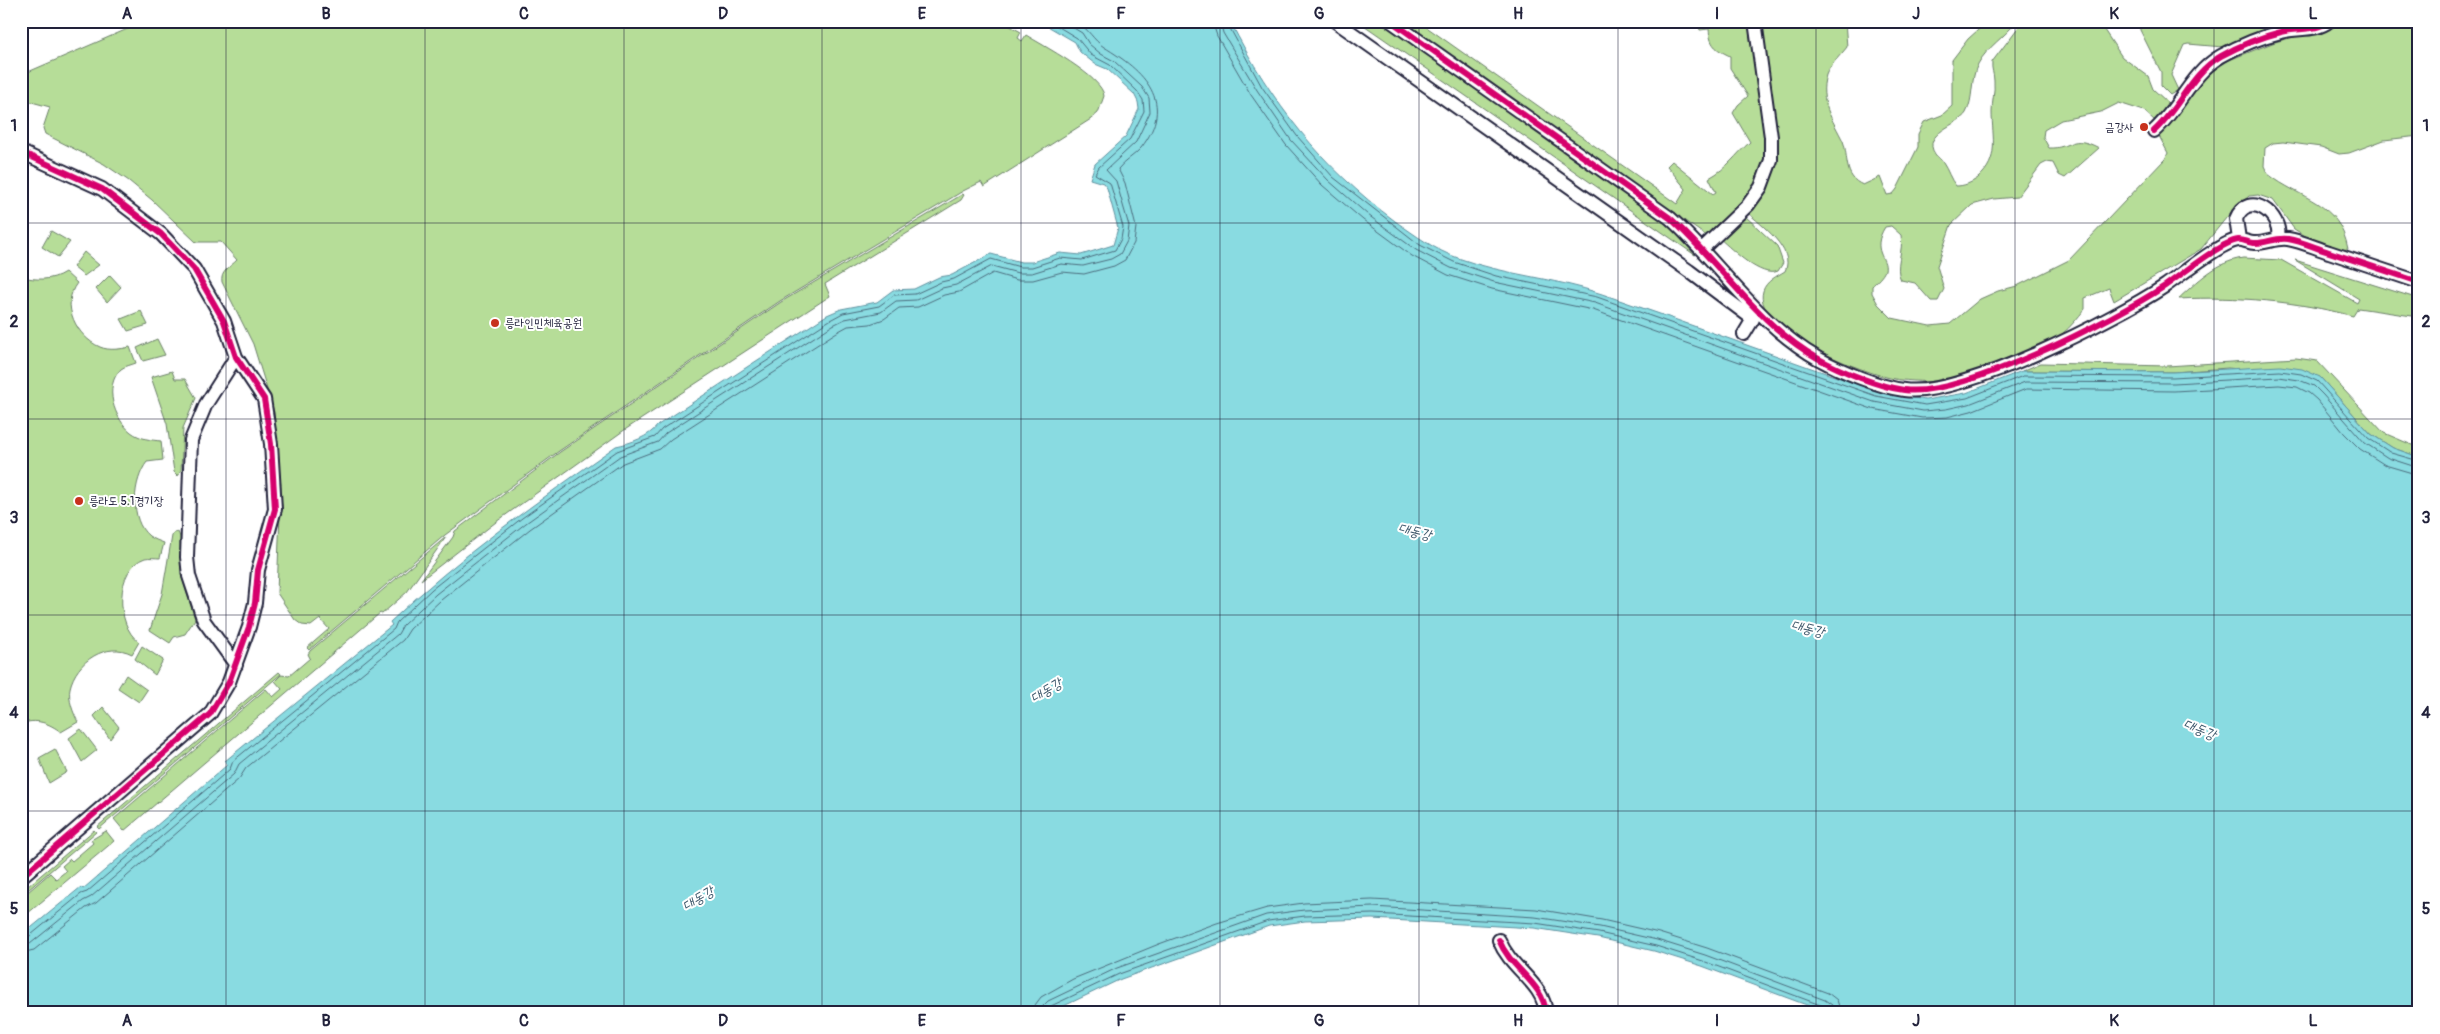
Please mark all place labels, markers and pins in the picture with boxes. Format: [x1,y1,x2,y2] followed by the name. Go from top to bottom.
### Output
[2105,120,2134,135] place label: 금강사
[2138,121,2150,133] marker: 금강사
[505,316,582,331] place label: 릉라인민체육공원
[489,317,501,329] marker: 릉라인민체육공원
[89,494,164,509] place label: 릉라도 5.1경기장
[73,495,85,507] marker: 릉라도 5.1경기장

